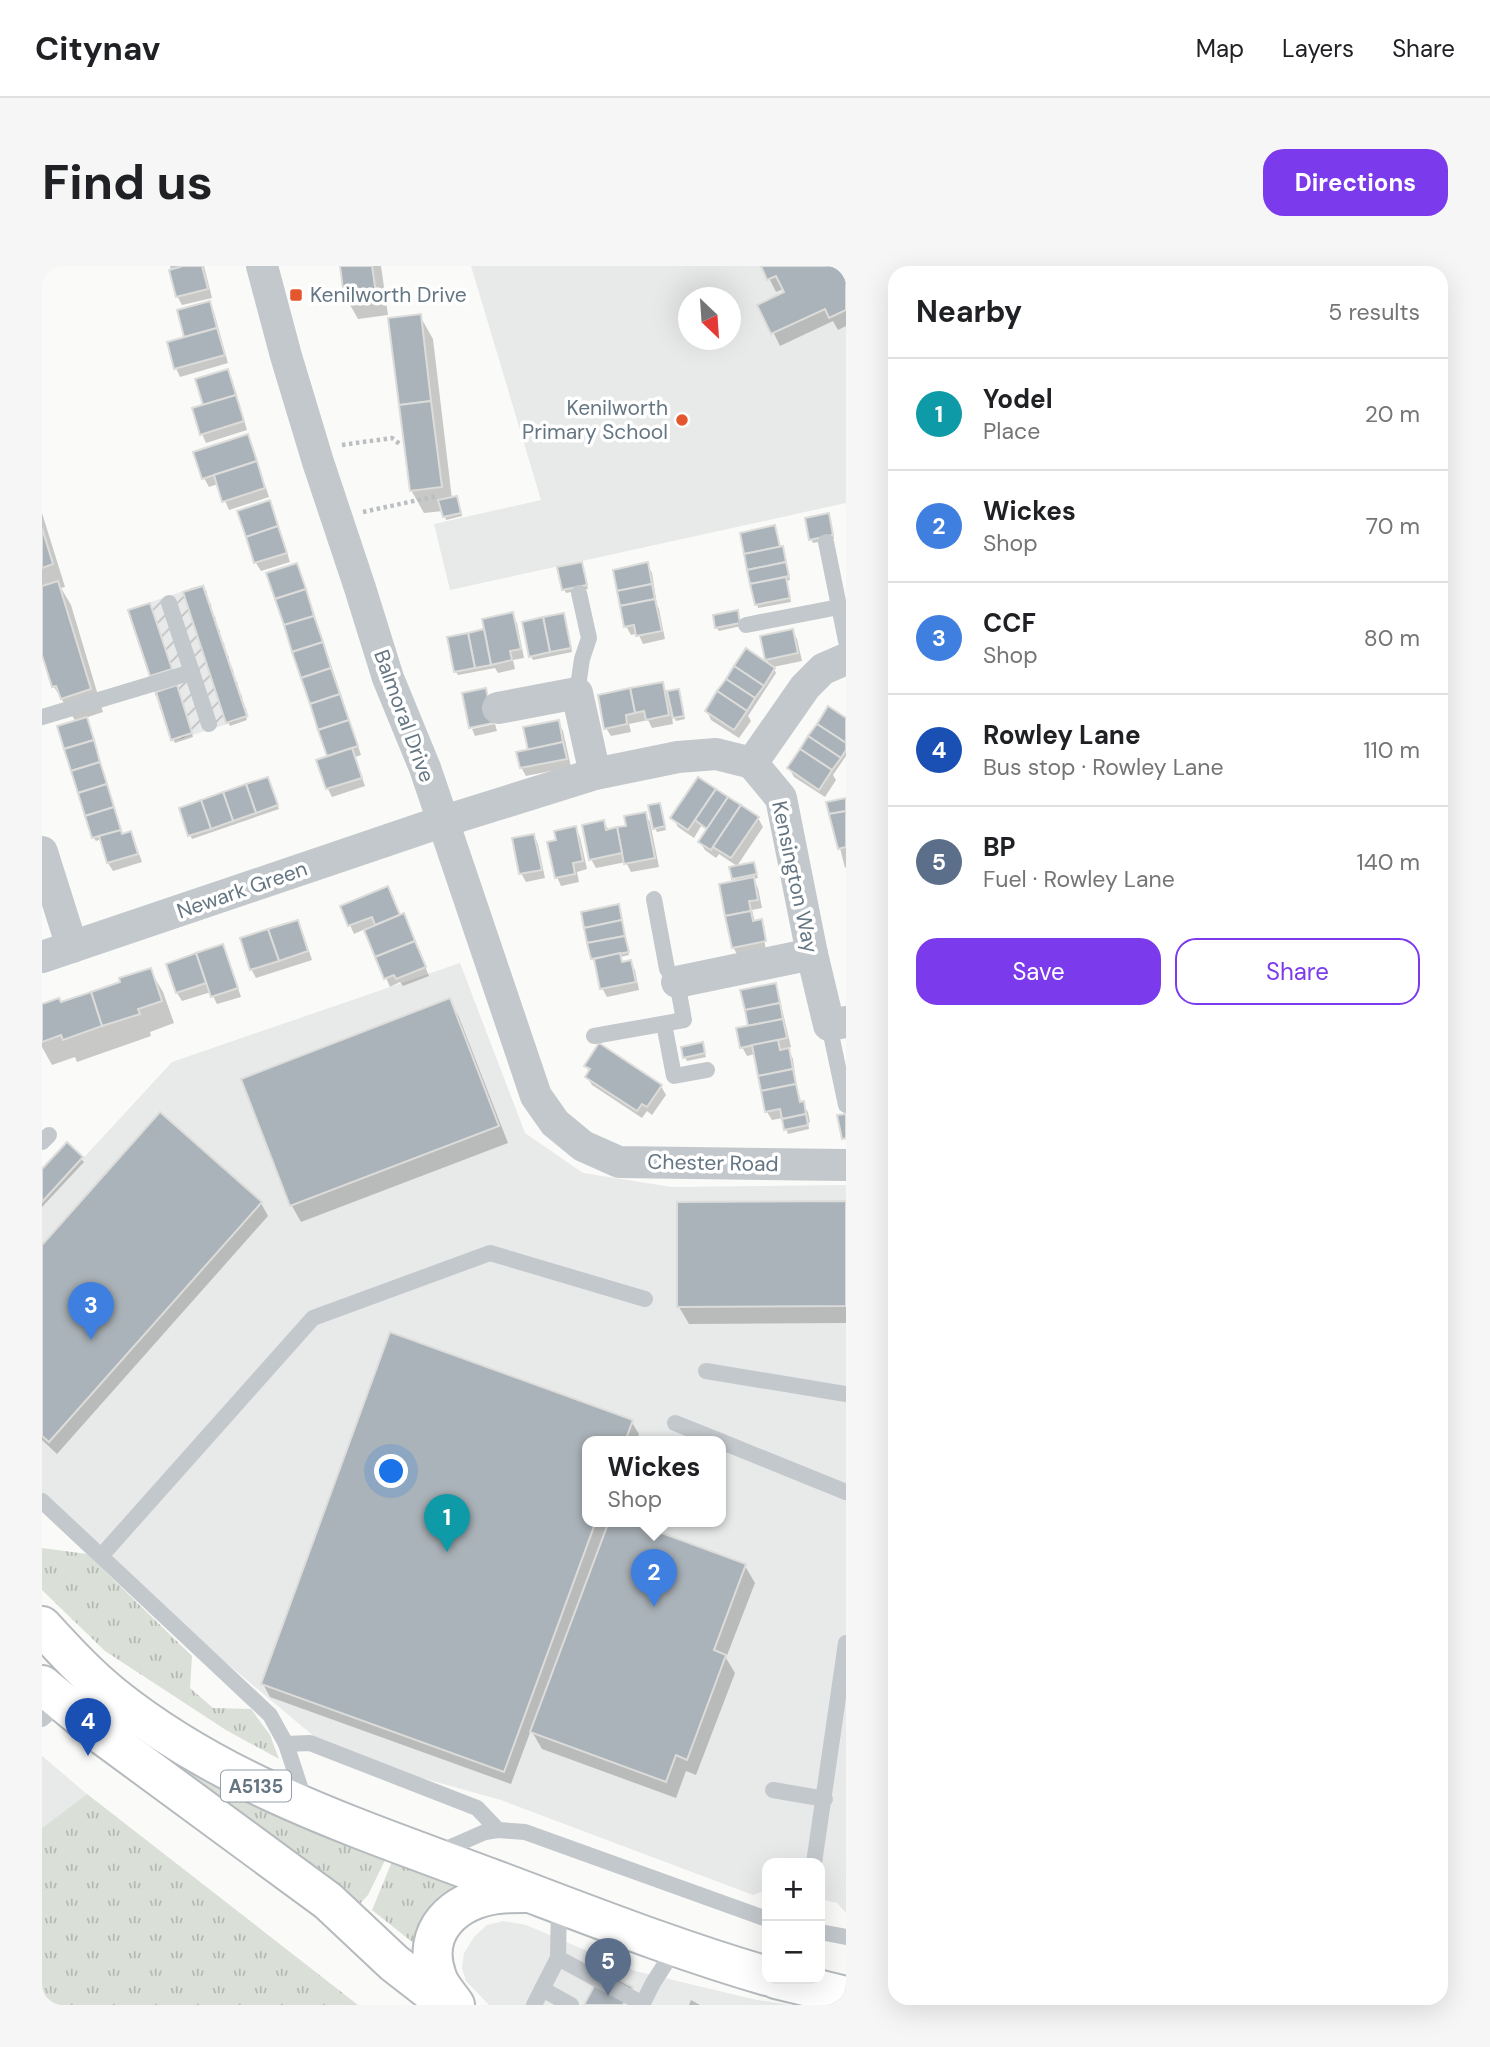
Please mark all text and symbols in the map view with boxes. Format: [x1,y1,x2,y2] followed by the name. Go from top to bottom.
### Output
[35,27,160,70] text: Citynav
[1196,33,1244,64] text: Map
[1282,33,1354,64] text: Layers
[1392,33,1455,64] text: Share
[1263,149,1448,216] button: Directions
[42,150,213,214] text: Find us
[310,281,467,309] place label: Kenilworth Drive
[288,287,304,303] marker: Kenilworth Drive
[678,287,741,350] north arrow
[916,292,1022,331] text: Nearby
[1328,297,1420,327] text: 5 results
[983,382,1053,416] text: Yodel
[522,394,668,446] place label: Kenilworth Primary School
[935,399,943,429] text: 1
[1365,399,1420,429] text: 20 m
[674,412,690,428] marker: Kenilworth Primary School
[983,416,1040,446] text: Place
[983,494,1076,528] text: Wickes
[932,511,946,541] text: 2
[1366,511,1420,541] text: 70 m
[983,528,1038,558] text: Shop
[983,606,1036,640] text: CCF
[932,623,946,653] text: 3
[1364,623,1420,653] text: 80 m
[983,640,1038,670] text: Shop
[367,646,441,786] street label: Balmoral Drive
[983,718,1141,752] text: Rowley Lane
[932,735,946,765] text: 4
[1363,735,1420,765] text: 110 m
[983,752,1224,782] text: Bus stop · Rowley Lane
[765,798,825,956] street label: Kensington Way
[983,830,1016,864] text: BP
[932,847,946,877] text: 5
[1357,847,1420,877] text: 140 m
[173,855,311,925] street label: Newark Green
[983,864,1175,894] text: Fuel · Rowley Lane
[916,938,1161,1005] button: Save
[1175,938,1420,1005] button: Share
[647,1148,779,1178] street label: Chester Road
[68,1282,114,1340] pin: 3
[582,1436,726,1527] popup
[608,1450,700,1484] text: Wickes
[374,1454,408,1488] your location
[608,1484,662,1514] text: Shop
[424,1494,470,1552] pin: 1
[631,1549,677,1607] pin: 2
[65,1698,111,1756] pin: 4
[221,1770,291,1802] road number: A5135
[762,1858,825,1984] map controls
[762,1858,825,1921] button: +
[762,1921,825,1984] button: −
[585,1938,631,1996] pin: 5

